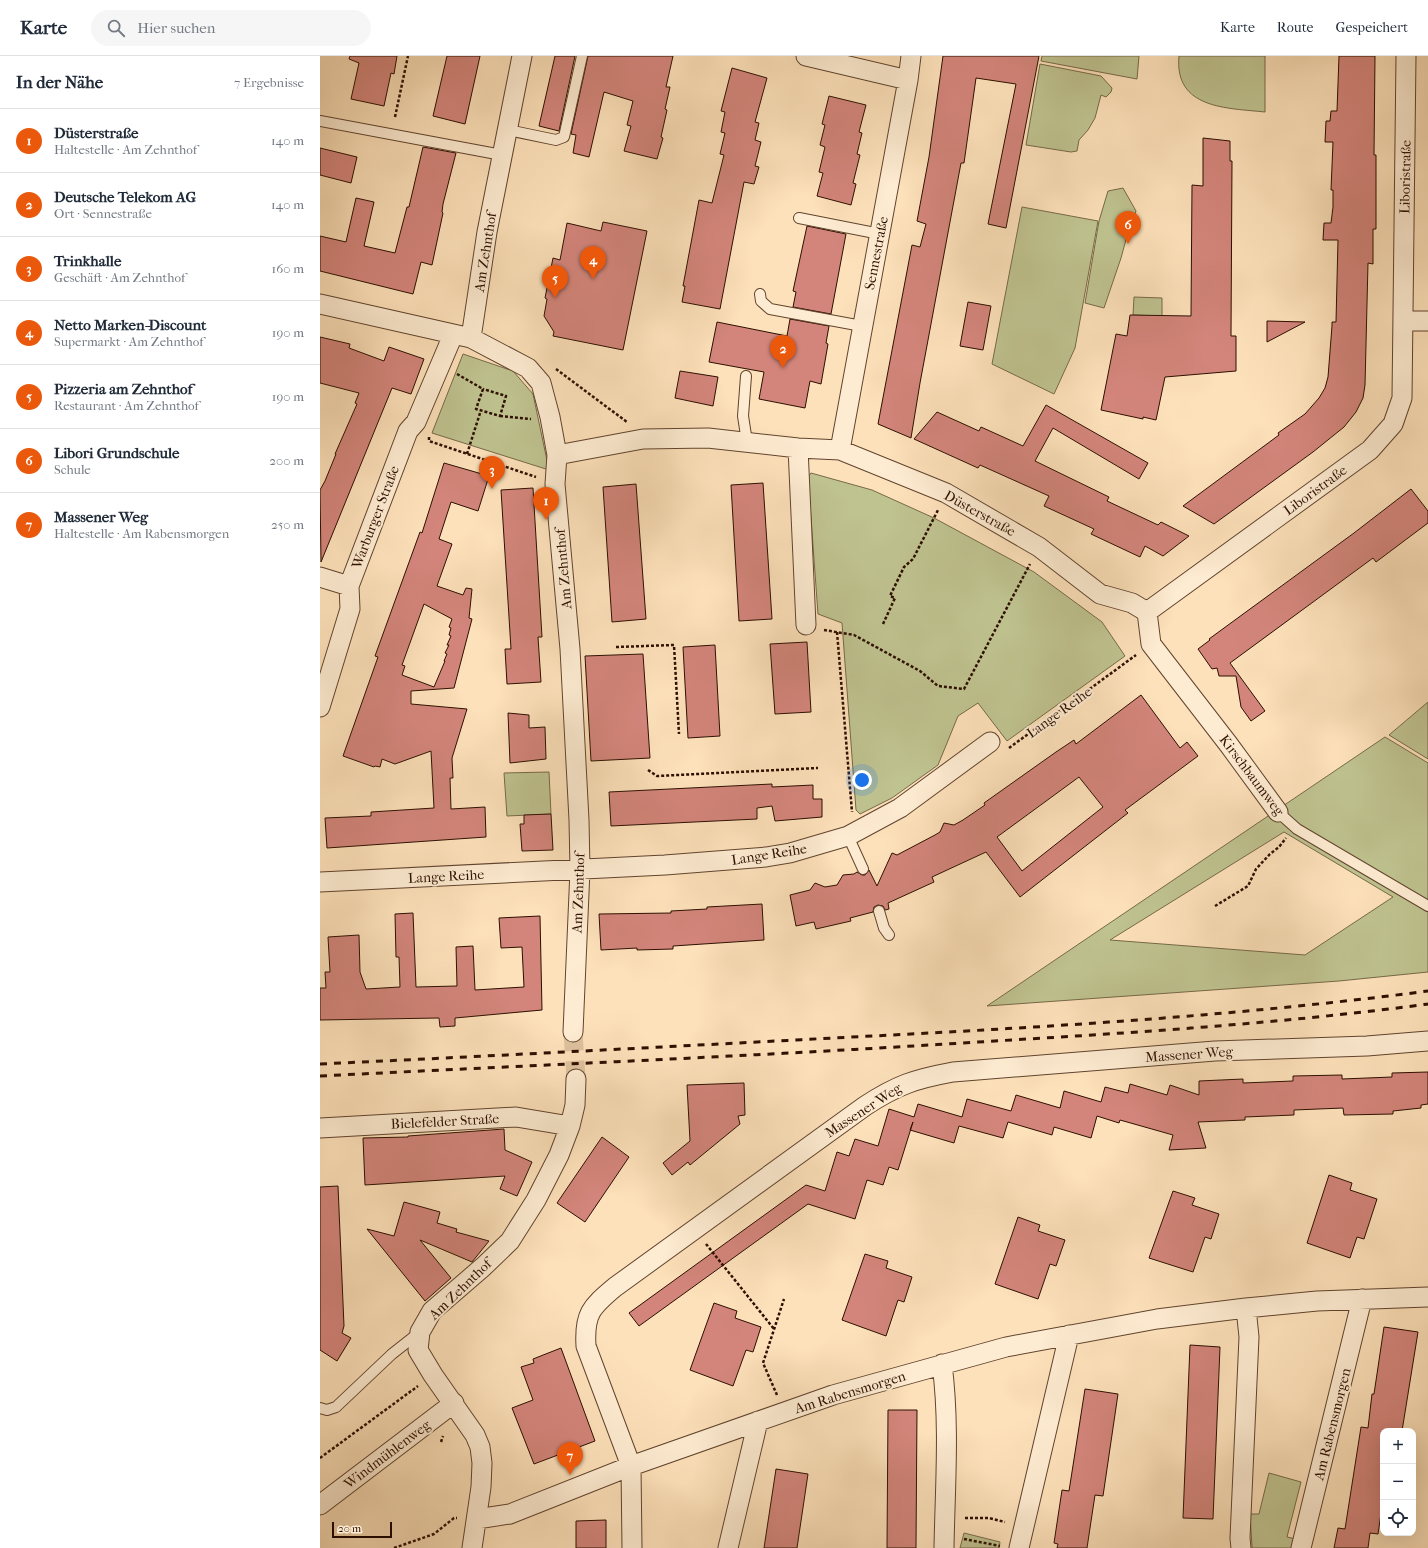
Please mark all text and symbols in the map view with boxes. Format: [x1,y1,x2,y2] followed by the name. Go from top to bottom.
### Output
[91,10,371,46] search box
[20,17,67,39] text: Karte
[105,17,127,39] icon: search
[137,19,215,37] text: Hier suchen
[1220,19,1255,36] text: Karte
[1277,19,1314,36] text: Route
[1336,19,1408,36] text: Gespeichert
[16,72,103,92] text: In der Nähe
[234,75,304,90] text: 7 Ergebnisse
[54,124,138,142] text: Düsterstraße
[27,133,31,148] text: 1
[271,133,304,148] text: 140 m
[1396,140,1415,214] street label: Liboristraße
[54,142,197,157] text: Haltestelle · Am Zehnthof
[54,188,196,206] text: Deutsche Telekom AG
[26,197,32,212] text: 2
[271,197,304,212] text: 140 m
[54,206,152,221] text: Ort · Sennestraße
[471,208,501,294] street label: Am Zehnthof
[1115,211,1141,244] pin: 6
[861,215,892,291] street label: Sennestraße
[580,246,606,279] pin: 4
[54,252,121,270] text: Trinkhalle
[26,261,32,276] text: 3
[272,261,304,276] text: 160 m
[542,265,568,298] pin: 5
[54,270,185,285] text: Geschäft · Am Zehnthof
[54,316,206,334] text: Netto Marken-Discount
[25,325,33,340] text: 4
[272,325,304,340] text: 190 m
[54,334,203,349] text: Supermarkt · Am Zehnthof
[770,335,796,368] pin: 2
[54,380,192,398] text: Pizzeria am Zehnthof
[26,389,32,404] text: 5
[272,389,304,404] text: 190 m
[54,398,199,413] text: Restaurant · Am Zehnthof
[54,444,179,462] text: Libori Grundschule
[25,453,33,468] text: 6
[269,453,304,468] text: 200 m
[479,456,505,489] pin: 3
[54,462,91,477] text: Schule
[1280,462,1350,519] street label: Liboristraße
[348,463,403,572] street label: Warburger Straße
[533,487,559,520] pin: 1
[941,487,1018,540] street label: Düsterstraße
[54,508,148,526] text: Massener Weg
[26,517,32,532] text: 7
[271,517,304,532] text: 250 m
[551,525,576,611] street label: Am Zehnthof
[54,526,229,541] text: Haltestelle · Am Rabensmorgen
[1023,683,1095,742] street label: Lange Reihe
[1216,731,1288,820] street label: Kirschbaumweg
[852,770,872,790] your location
[730,840,808,869] street label: Lange Reihe
[569,849,589,934] street label: Am Zehnthof
[408,866,485,887] street label: Lange Reihe
[1145,1043,1234,1066] street label: Massener Weg
[822,1079,905,1141] street label: Massener Weg
[390,1110,500,1133] street label: Bielefelder Straße
[425,1253,498,1324] street label: Am Zehnthof
[1310,1366,1355,1483] street label: Am Rabensmorgen
[792,1368,908,1418] street label: Am Rabensmorgen
[340,1416,434,1493] street label: Windmühlenweg
[1380,1428,1416,1536] map controls
[1380,1428,1416,1464] button: +
[557,1442,583,1475] pin: 7
[1380,1464,1416,1500] button: −
[1380,1500,1416,1536] button: locate
[332,1520,392,1539] scale bar
[338,1522,361,1535] text: 20 m

